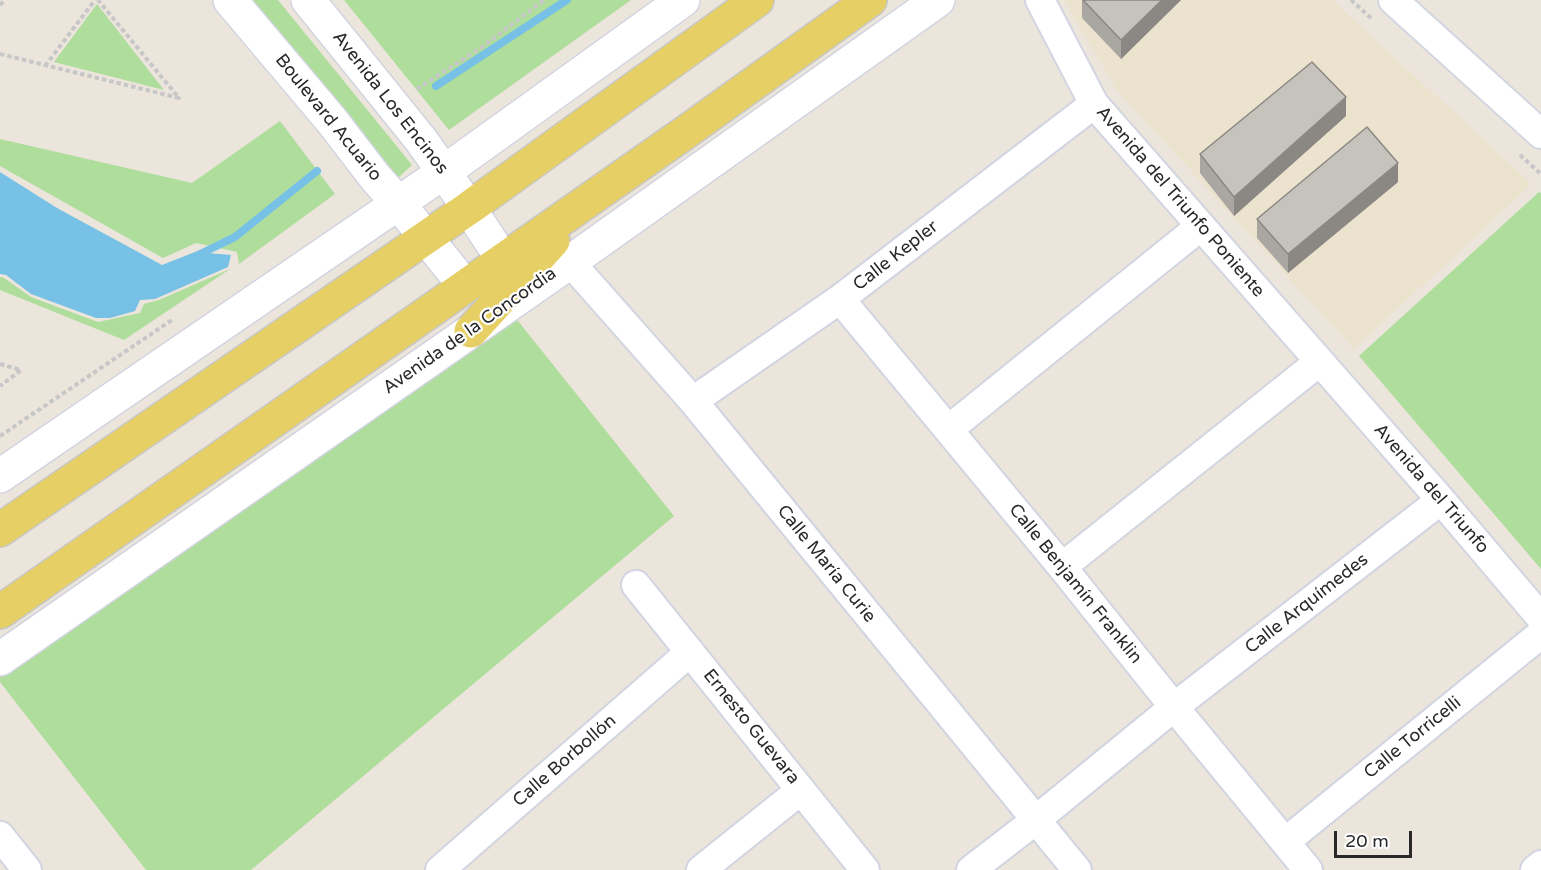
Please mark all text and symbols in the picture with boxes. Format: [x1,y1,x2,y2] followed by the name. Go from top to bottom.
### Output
[327,27,453,179] street label: Avenida Los Encinos
[270,50,386,186] street label: Boulevard Acuario
[1091,102,1269,302] street label: Avenida del Triunfo Poniente
[849,216,943,296] street label: Calle Kepler
[379,263,561,399] street label: Avenida de la Concordia
[1369,420,1493,558] street label: Avenida del Triunfo
[1004,500,1146,668] street label: Calle Benjamín Franklin
[772,501,880,627] street label: Calle María Curie
[1241,549,1373,659] street label: Calle Arquímedes
[698,665,804,789] street label: Ernesto Guevara
[1360,692,1466,784] street label: Calle Torricelli
[509,710,621,812] street label: Calle Borbollón
[1337,819,1415,857] scale bar
[1345,830,1389,852] text: 20 m

